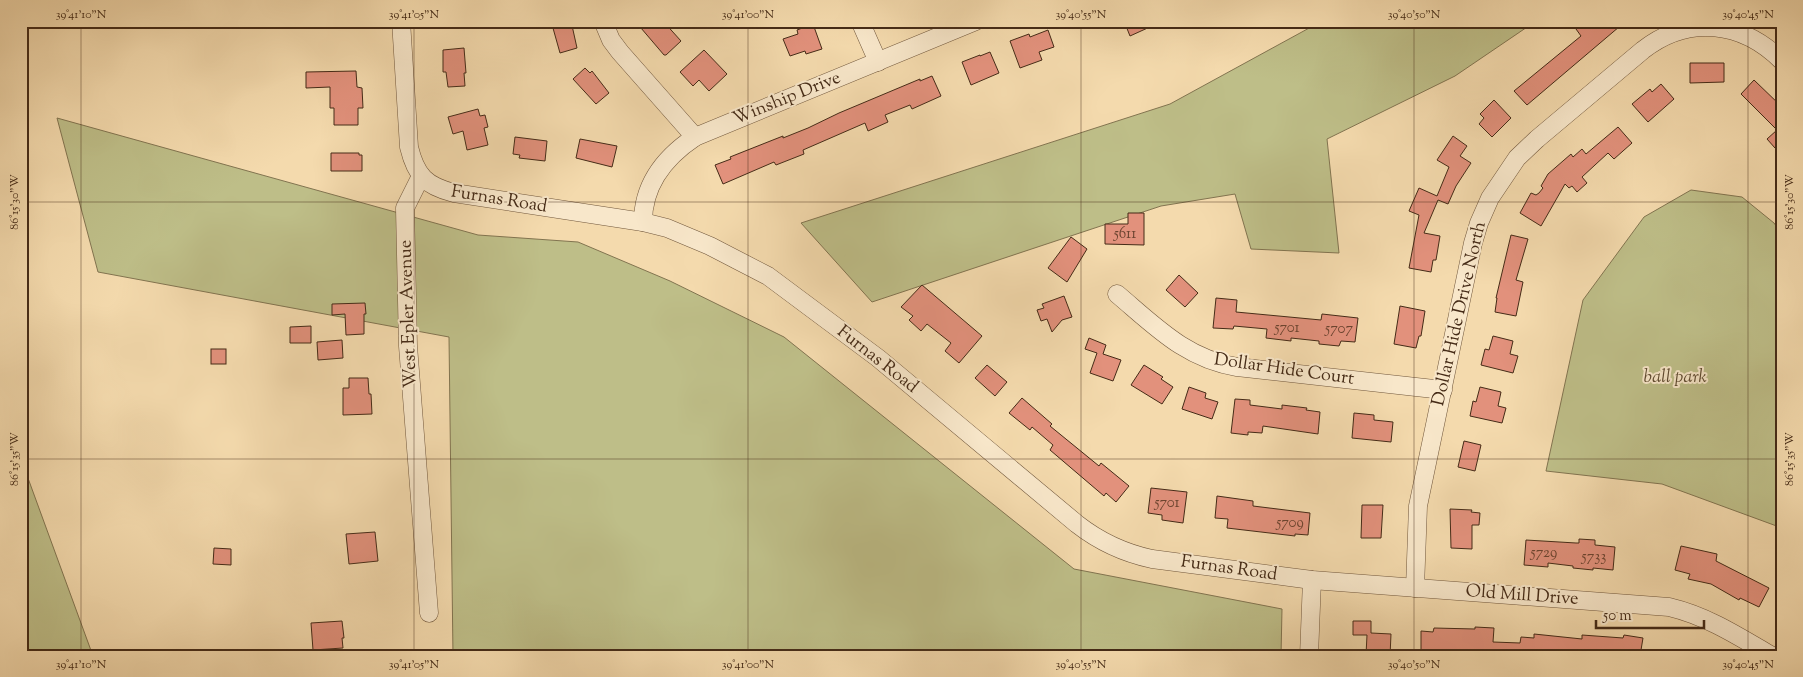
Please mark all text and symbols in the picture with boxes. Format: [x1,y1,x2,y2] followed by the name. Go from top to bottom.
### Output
[56,6,107,24] text: 39°41'10"N
[389,6,440,24] text: 39°41'05"N
[722,6,775,24] text: 39°41'00"N
[1056,6,1107,24] text: 39°40'55"N
[1388,6,1441,24] text: 39°40'50"N
[1722,6,1774,24] text: 39°40'45"N
[729,66,845,132] street label: Winship Drive
[6,174,24,230] text: 86°15'30"W
[1781,174,1799,230] text: 86°15'30"W
[449,180,549,220] street label: Furnas Road
[1426,219,1494,409] street label: Dollar Hide Drive North
[1113,224,1136,245] house number: 5611
[393,239,425,389] street label: West Epler Avenue
[1273,318,1300,339] house number: 5701
[1324,319,1353,340] house number: 5707
[831,320,923,400] street label: Furnas Road
[1212,347,1356,393] street label: Dollar Hide Court
[1643,365,1707,391] park label: ball park
[6,431,24,486] text: 86°15'35"W
[1781,431,1799,486] text: 86°15'35"W
[1153,493,1180,514] house number: 5701
[1275,513,1304,534] house number: 5709
[1530,543,1557,564] house number: 5729
[1581,547,1606,568] house number: 5733
[1179,549,1279,589] street label: Furnas Road
[1465,579,1579,613] street label: Old Mill Drive
[1596,597,1703,629] scale bar
[1602,606,1632,627] text: 50 m
[56,656,107,674] text: 39°41'10"N
[389,656,440,674] text: 39°41'05"N
[722,656,775,674] text: 39°41'00"N
[1056,656,1107,674] text: 39°40'55"N
[1388,656,1441,674] text: 39°40'50"N
[1722,656,1774,674] text: 39°40'45"N

